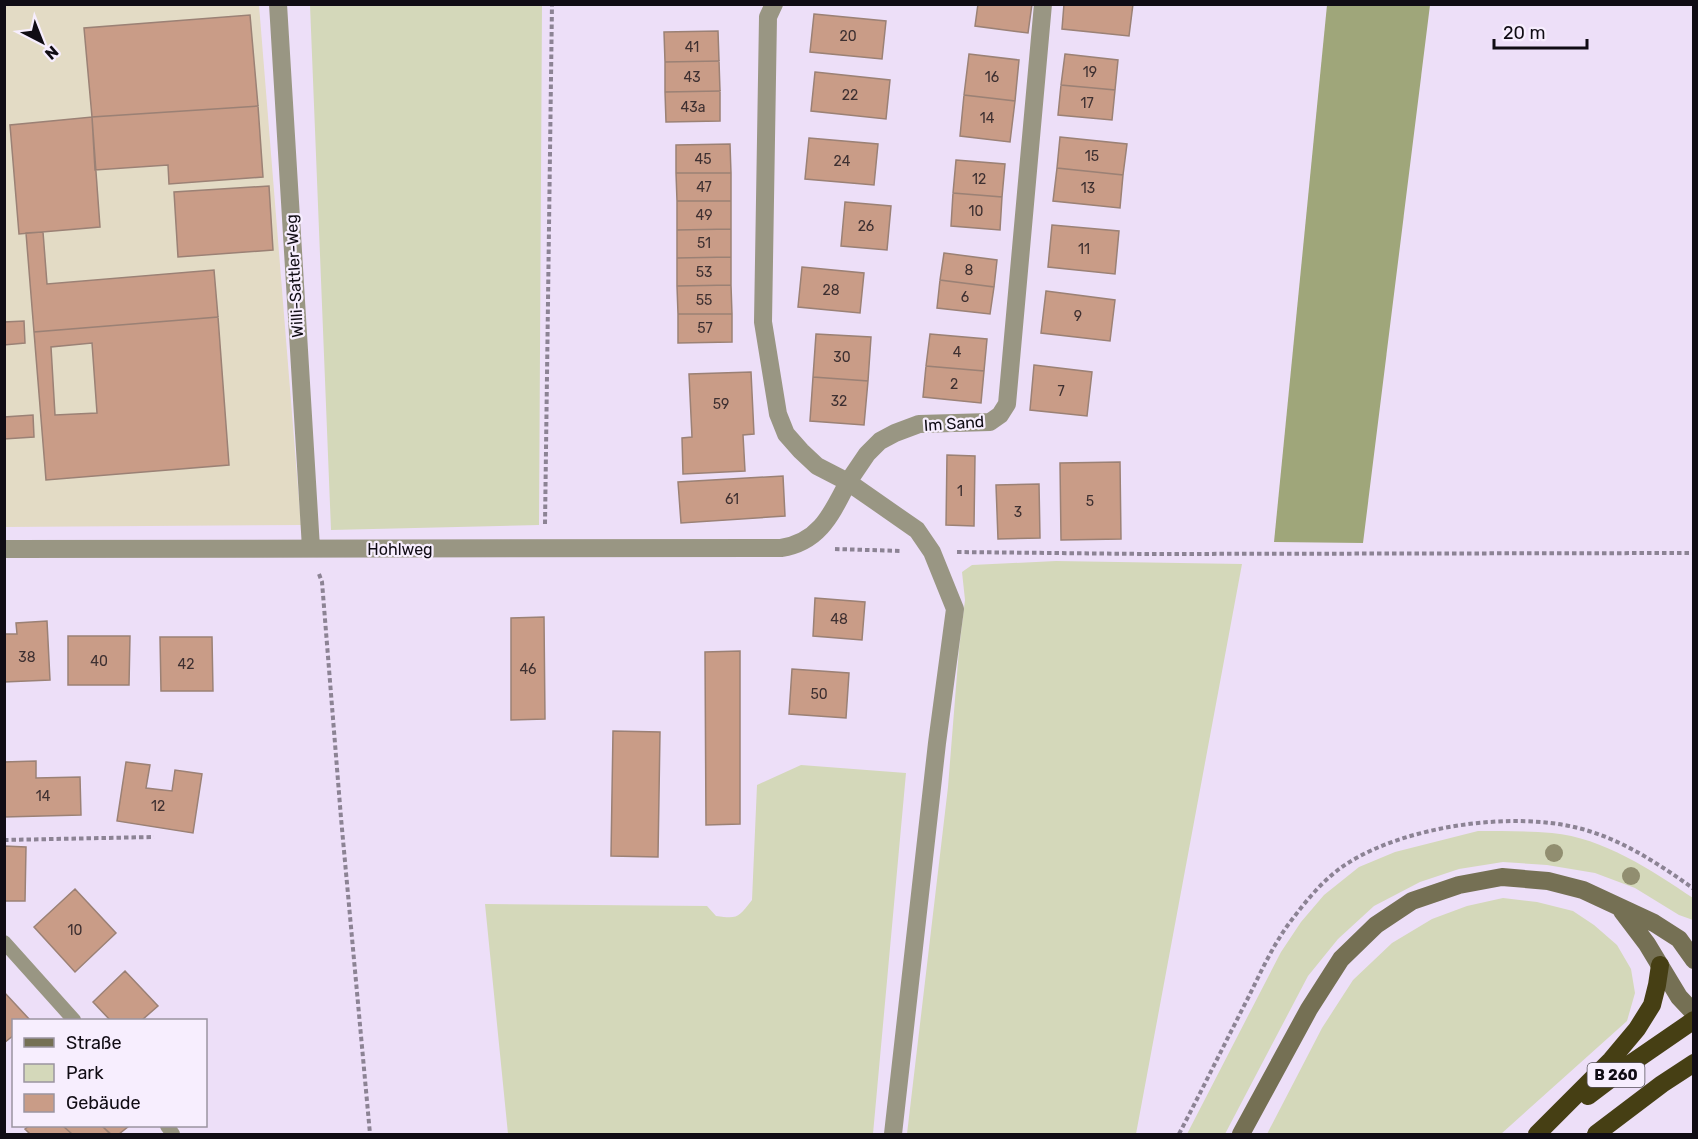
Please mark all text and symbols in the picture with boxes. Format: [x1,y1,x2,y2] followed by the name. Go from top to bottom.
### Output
[12,12,72,72] north arrow
[1494,12,1587,50] scale bar
[1503,22,1545,44] text: 20 m
[839,28,857,45] house number: 20
[685,39,699,56] house number: 41
[41,42,62,64] text: N
[1083,64,1097,81] house number: 19
[683,69,701,86] house number: 43
[985,69,999,86] house number: 16
[842,87,858,104] house number: 22
[1080,95,1094,112] house number: 17
[681,99,705,116] house number: 43a
[980,110,995,127] house number: 14
[1085,148,1099,165] house number: 15
[694,151,712,168] house number: 45
[834,153,851,170] house number: 24
[972,171,986,188] house number: 12
[696,179,712,196] house number: 47
[1081,180,1095,197] house number: 13
[969,203,984,220] house number: 10
[696,207,712,224] house number: 49
[282,214,307,338] street label: Willi-Sattler-Weg
[858,218,874,235] house number: 26
[697,235,711,252] house number: 51
[1078,241,1090,258] house number: 11
[965,262,974,279] house number: 8
[696,264,712,281] house number: 53
[822,282,840,299] house number: 28
[961,289,969,306] house number: 6
[696,292,712,309] house number: 55
[1074,308,1082,325] house number: 9
[697,320,713,337] house number: 57
[953,344,962,361] house number: 4
[833,349,851,366] house number: 30
[950,376,958,393] house number: 2
[1057,383,1065,400] house number: 7
[831,393,847,410] house number: 32
[713,396,729,413] house number: 59
[923,412,985,435] street label: Im Sand
[957,483,963,500] house number: 1
[725,491,739,508] house number: 61
[1086,493,1094,510] house number: 5
[1014,504,1022,521] house number: 3
[367,540,433,559] street label: Hohlweg
[830,611,848,628] house number: 48
[18,649,36,666] house number: 38
[90,653,108,670] house number: 40
[178,656,194,673] house number: 42
[519,661,537,678] house number: 46
[810,686,828,703] house number: 50
[36,788,51,805] house number: 14
[151,798,165,815] house number: 12
[68,922,83,939] house number: 10
[12,1019,207,1127] legend
[66,1032,122,1054] text: Straße
[66,1062,104,1084] text: Park
[1588,1063,1644,1087] road number: B 260
[66,1092,141,1114] text: Gebäude

